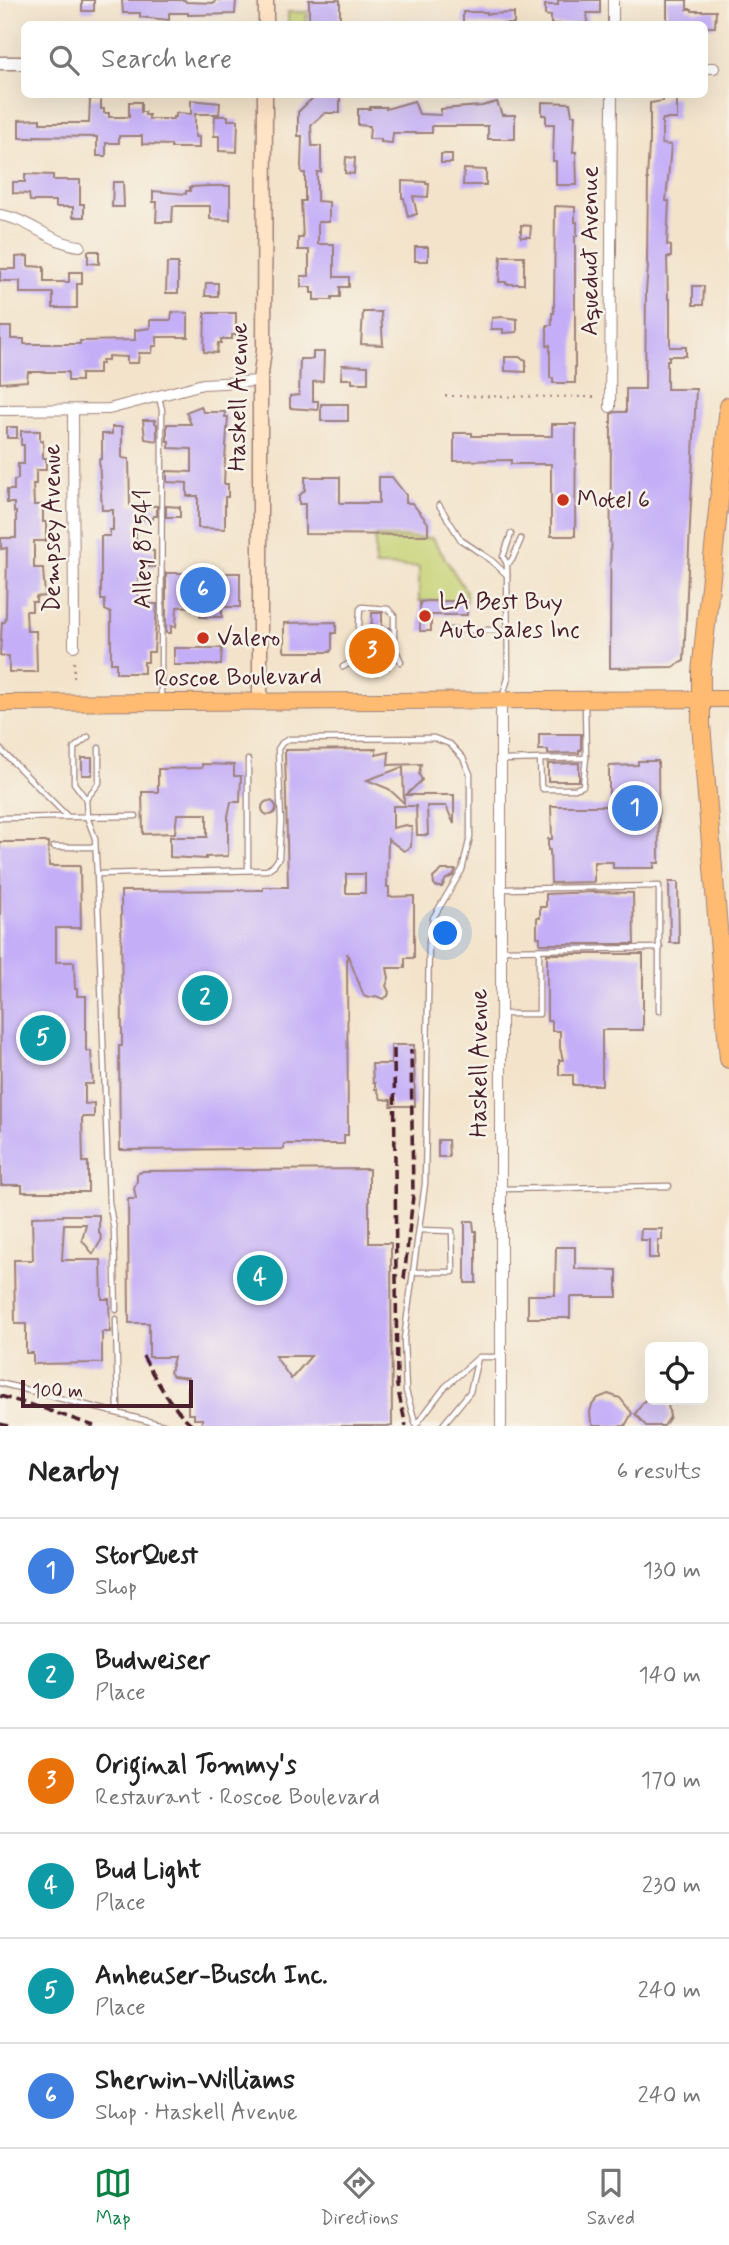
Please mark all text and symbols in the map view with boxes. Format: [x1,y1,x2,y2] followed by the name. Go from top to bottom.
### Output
[21,21,708,98] search box
[45,41,83,79] icon: search
[101,43,232,77] text: Search here
[575,166,606,336] street label: Aqueduct Avenue
[222,322,256,472] street label: Haskell Avenue
[37,444,68,612] street label: Dempsey Avenue
[577,485,650,516] place label: Motel 6
[128,489,159,609] street label: Alley 87541
[555,492,571,508] marker: Motel 6
[180,564,226,616] pin: 6
[439,587,580,646] place label: LA Best Buy Auto Sales Inc
[417,608,433,624] marker: LA Best Buy Auto Sales Inc
[217,623,280,654] place label: Valero
[349,625,395,677] pin: 3
[195,630,211,646] marker: Valero
[154,661,322,695] street label: Roscoe Boulevard
[612,782,658,834] pin: 1
[428,916,462,950] your location
[182,972,228,1024] pin: 2
[464,989,495,1137] street label: Haskell Avenue
[20,1012,66,1064] pin: 5
[237,1252,283,1304] pin: 4
[645,1342,708,1405] map controls
[645,1342,708,1405] button: locate
[21,1377,192,1409] scale bar
[32,1379,83,1404] text: 100 m
[28,1452,119,1491] text: Nearby
[617,1457,701,1487] text: 6 results
[95,1539,198,1573] text: StorQuest
[46,1556,56,1586] text: 1
[643,1556,701,1586] text: 130 m
[95,1573,137,1603] text: Shop
[95,1644,210,1678] text: Budweiser
[45,1661,57,1691] text: 2
[638,1661,701,1691] text: 140 m
[95,1678,146,1708] text: Place
[95,1749,296,1783] text: Original Tommy's
[46,1766,56,1796] text: 3
[641,1766,701,1796] text: 170 m
[95,1783,380,1813] text: Restaurant · Roscoe Boulevard
[95,1854,201,1888] text: Bud Light
[44,1871,58,1901] text: 4
[642,1871,701,1901] text: 230 m
[95,1888,146,1918] text: Place
[95,1959,328,1993] text: Anheuser-Busch Inc.
[44,1976,58,2006] text: 5
[637,1976,701,2006] text: 240 m
[95,1993,146,2023] text: Place
[95,2064,295,2098] text: Sherwin-Williams
[45,2081,57,2111] text: 6
[637,2081,701,2111] text: 240 m
[95,2098,298,2128] text: Shop · Haskell Avenue
[94,2164,132,2231] tab: Map
[320,2164,399,2231] tab: Directions
[587,2164,635,2231] tab: Saved

